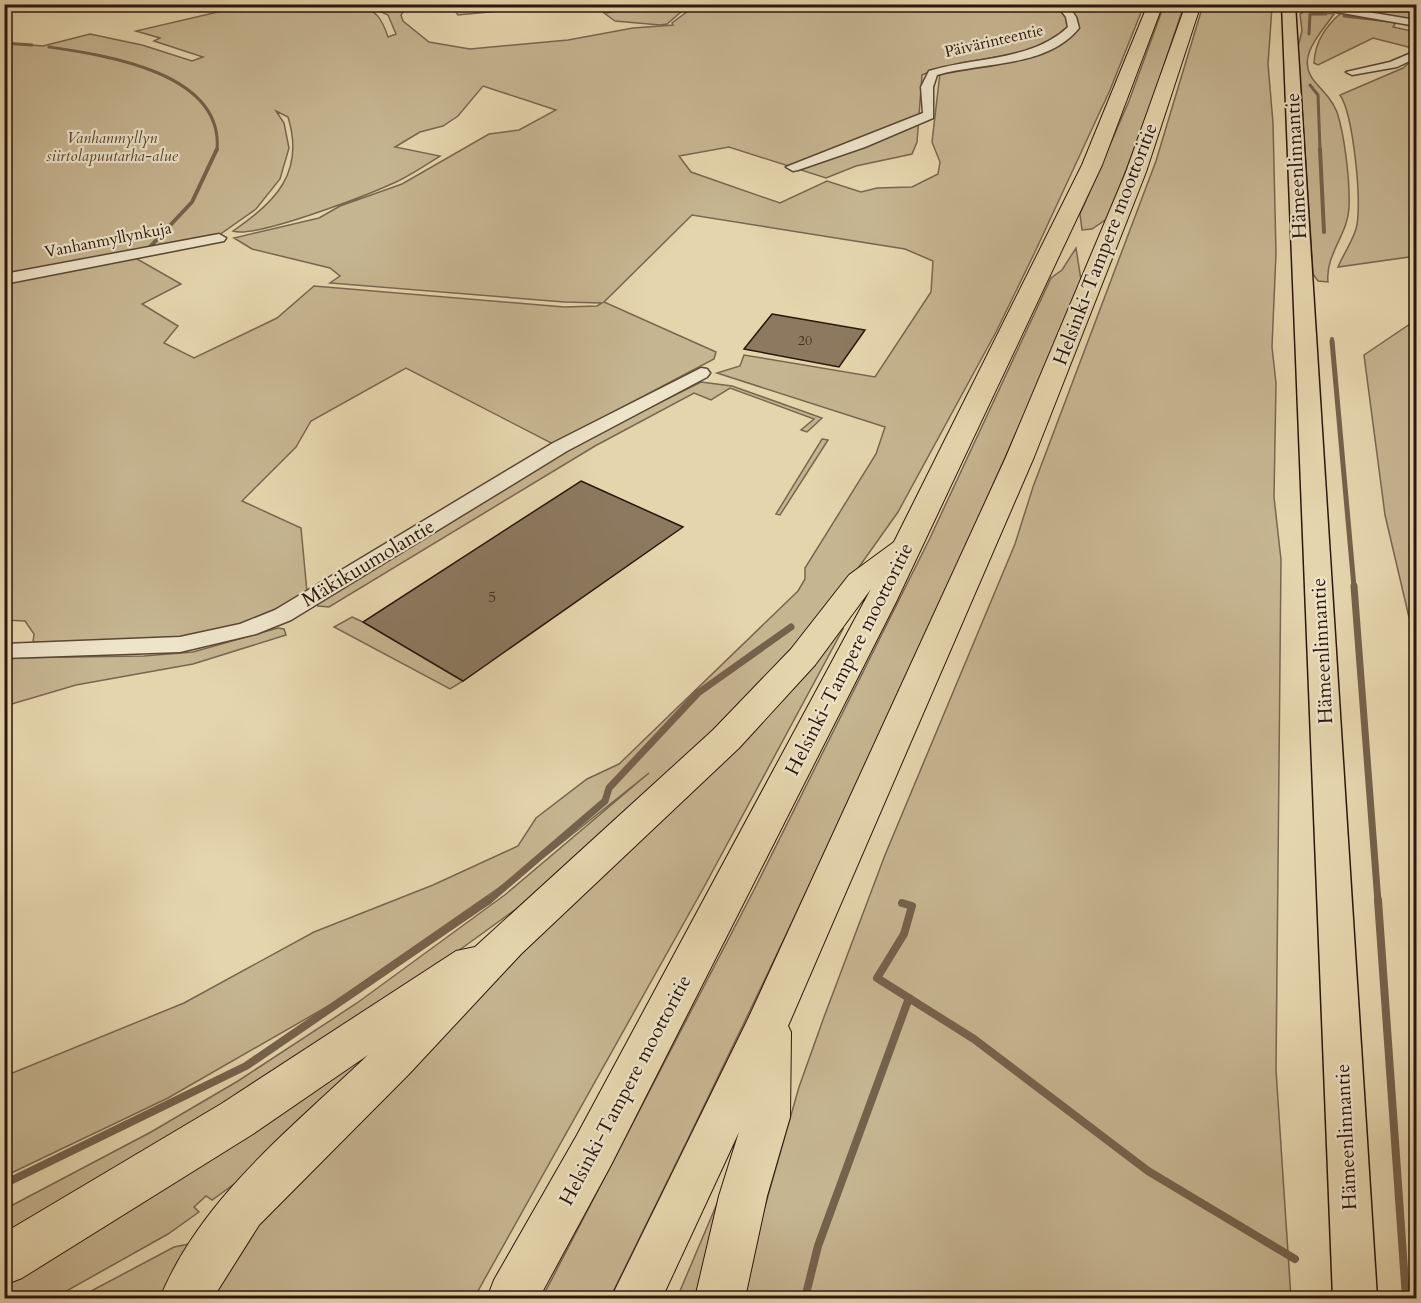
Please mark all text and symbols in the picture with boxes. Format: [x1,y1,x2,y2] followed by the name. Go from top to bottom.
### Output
[942,19,1046,63] street label: Päivärinteentie
[1279,92,1313,240] street label: Hämeenlinnantie
[1046,119,1164,369] street label: Helsinki-Tampere moottoritie
[46,127,179,167] park label: Vanhanmyllyn siirtolapuutarha-alue
[43,217,173,263] street label: Vanhanmyllynkuja
[798,331,812,350] house number: 20
[297,513,439,613] street label: Mäkikuumolantie
[779,538,919,780] street label: Helsinki-Tampere moottoritie
[1305,577,1339,725] street label: Hämeenlinnantie
[488,586,496,608] house number: 5
[553,970,697,1210] street label: Helsinki-Tampere moottoritie
[1329,1063,1363,1211] street label: Hämeenlinnantie

